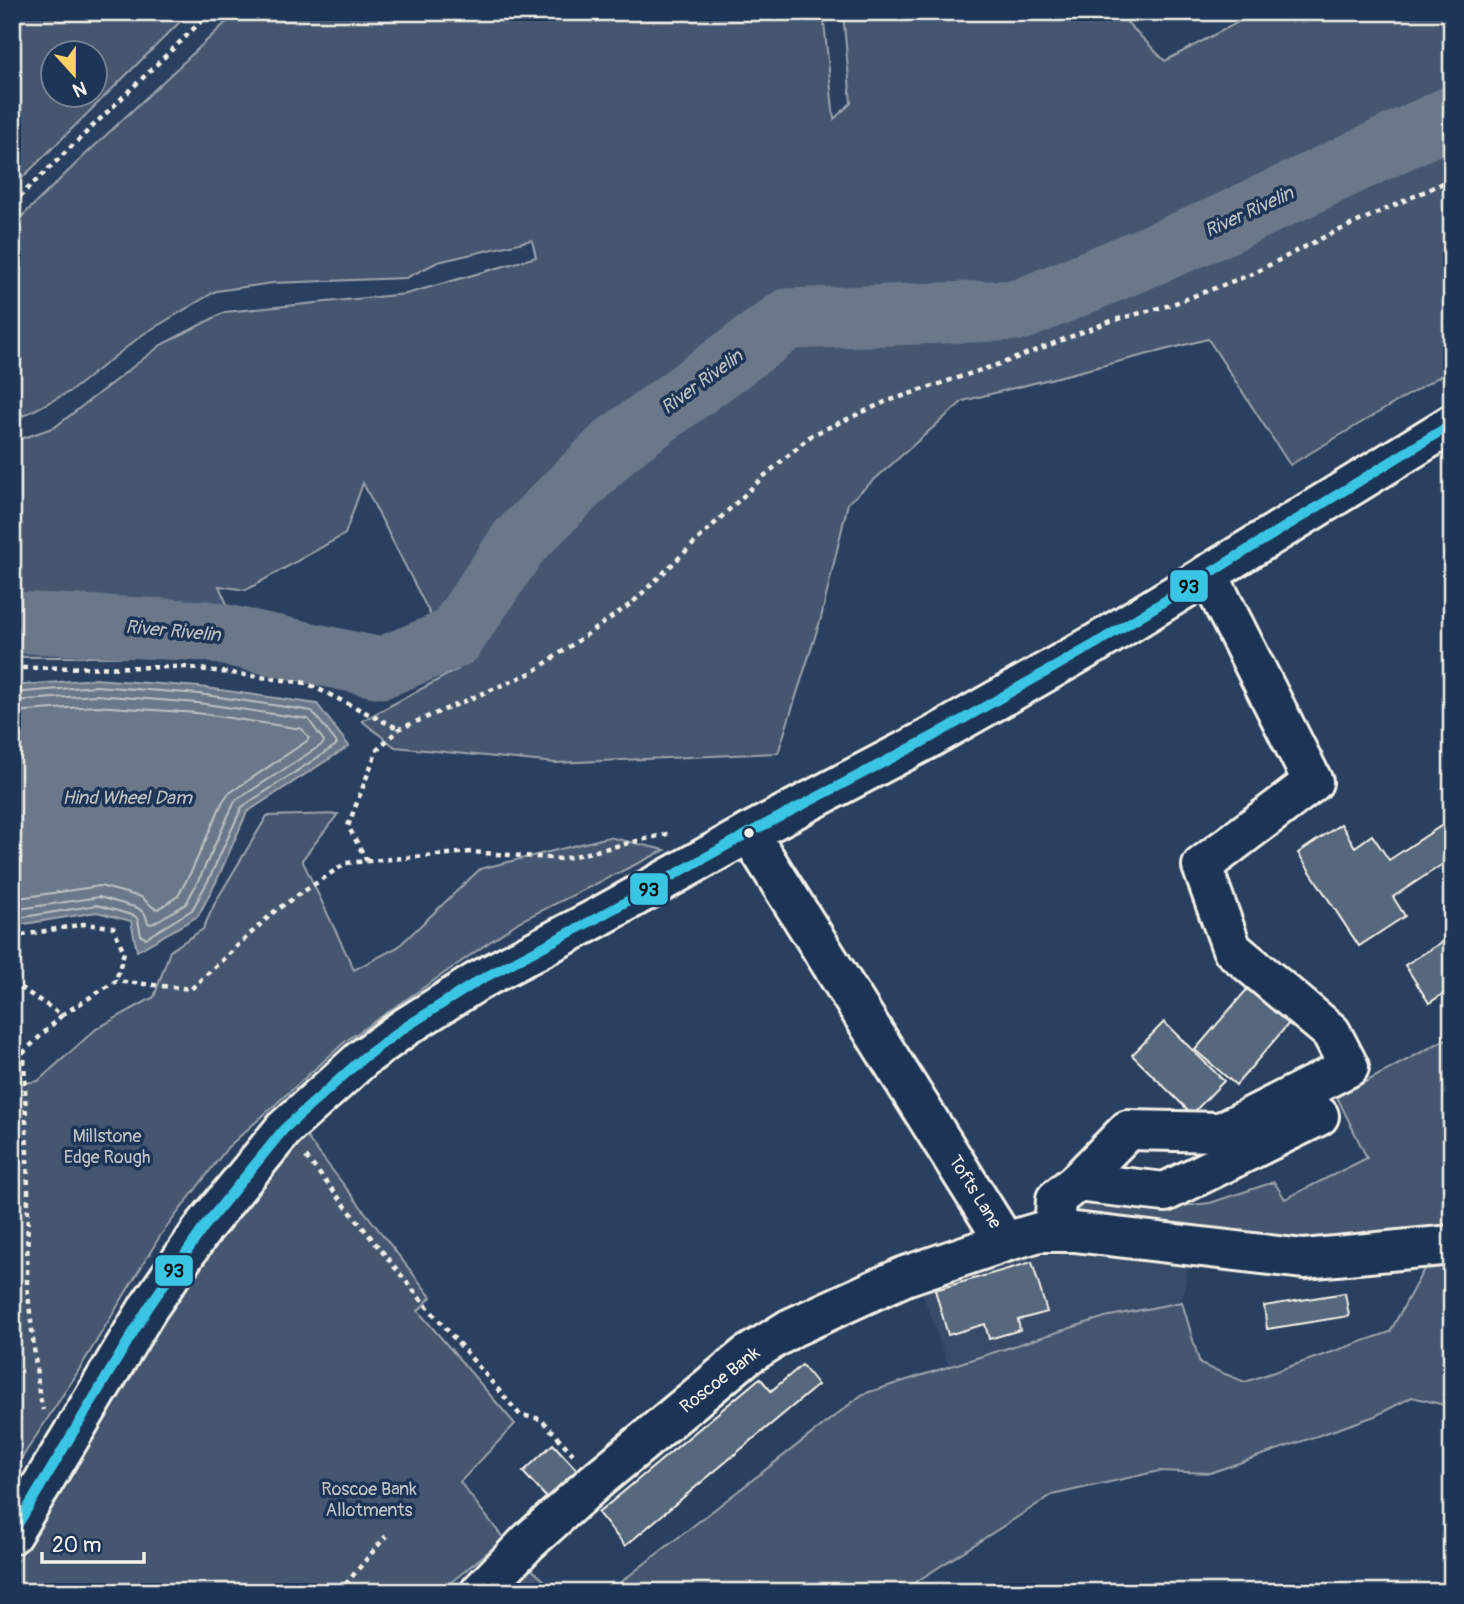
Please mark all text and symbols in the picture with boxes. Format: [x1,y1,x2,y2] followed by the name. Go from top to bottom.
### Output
[38,38,108,108] north arrow
[69,75,90,102] text: N
[1201,181,1298,243] water label: River Rivelin
[656,344,749,420] water label: River Rivelin
[1169,569,1209,603] line badge: 93
[1179,575,1199,599] text: 93
[125,615,223,647] water label: River Rivelin
[62,786,193,810] water label: Hind Wheel Dam
[742,826,756,840] unlabelled marker
[629,872,669,906] line badge: 93
[639,878,659,902] text: 93
[64,1125,150,1169] park label: Millstone Edge Rough
[943,1151,1007,1233] street label: Tofts Lane
[154,1254,194,1287] line badge: 93
[164,1259,184,1283] text: 93
[675,1341,765,1418] street label: Roscoe Bank
[321,1478,417,1522] park label: Roscoe Bank Allotments
[42,1520,144,1564] scale bar
[52,1532,101,1559] text: 20 m

